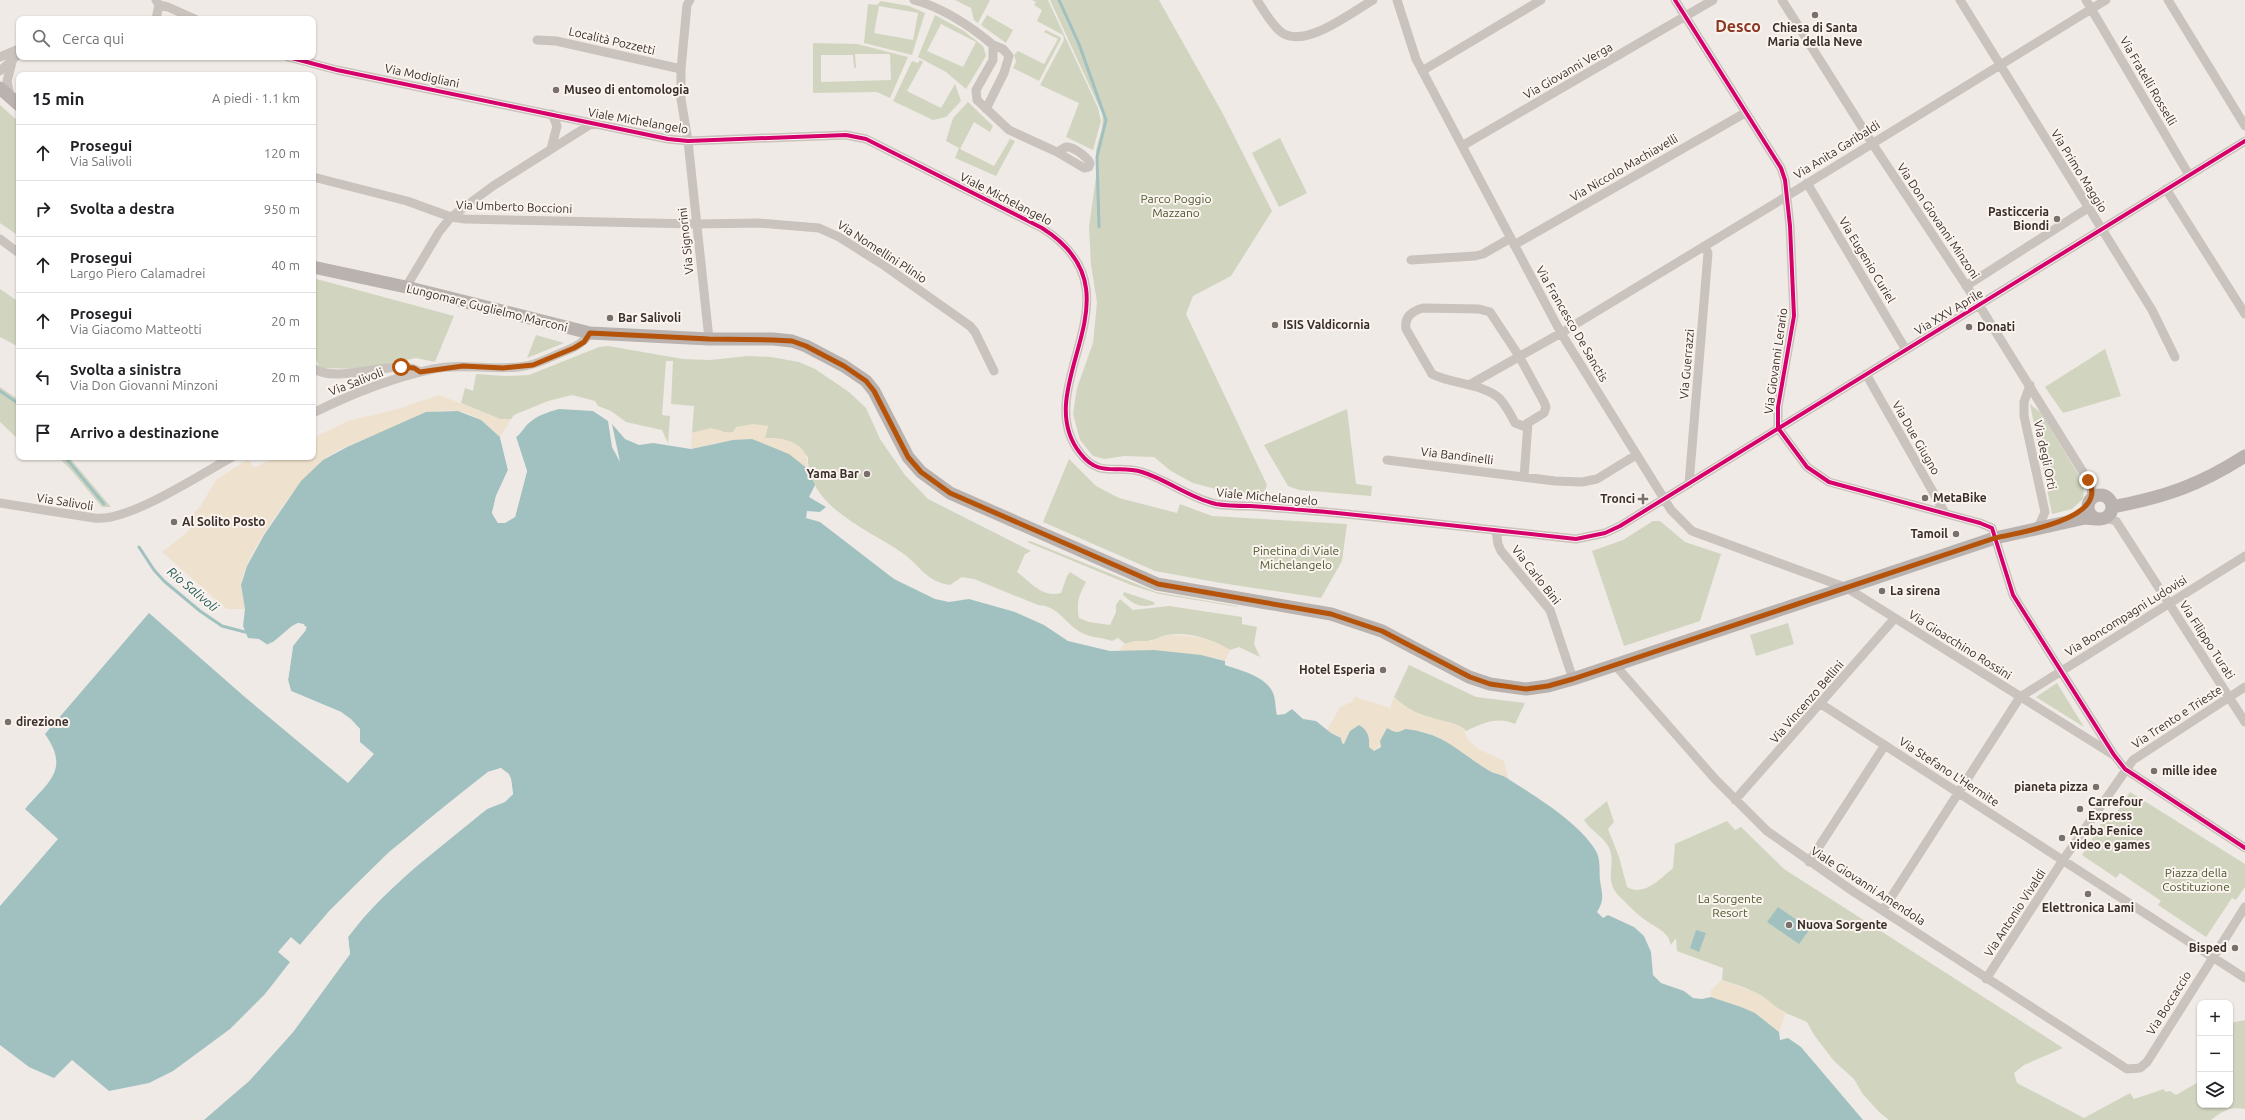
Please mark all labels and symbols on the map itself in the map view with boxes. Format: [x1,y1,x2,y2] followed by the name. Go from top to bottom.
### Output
[1810,10,1820,20] marker: Chiesa di Santa Maria della Neve
[1715,17,1761,35] district label: Desco
[1768,21,1862,48] place label: Chiesa di Santa Maria della Neve
[568,24,657,57] street label: Località Pozzetti
[2118,34,2179,128] street label: Via Fratelli Rosselli
[1521,40,1615,101] street label: Via Giovanni Verga
[384,61,461,90] street label: Via Modigliani
[564,83,689,96] place label: Museo di entomologia
[551,85,561,95] marker: Museo di entomologia
[587,105,689,136] street label: Viale Michelangelo
[1791,118,1882,181] street label: Via Anita Garibaldi
[2049,127,2110,214] street label: Via Primo Maggio
[1568,131,1680,204] street label: Via Niccolo Machiavelli
[1895,160,1982,281] street label: Via Don Giovanni Minzoni
[958,170,1055,227] street label: Viale Michelangelo
[1141,192,1211,219] park label: Parco Poggio Mazzano
[456,198,573,215] street label: Via Umberto Boccioni
[1988,205,2049,232] place label: Pasticceria Biondi
[676,207,695,275] street label: Via Signorini
[2052,214,2062,224] marker: Pasticceria Biondi
[1837,215,1898,305] street label: Via Eugenio Curiel
[835,218,929,285] street label: Via Nomellini Plinio
[1534,263,1611,384] street label: Via Francesco De Sanctis
[405,281,569,334] street label: Lungomare Guglielmo Marconi
[1912,286,1985,337] street label: Via XXV Aprile
[1762,307,1789,415] street label: Via Giovanni Lerario
[618,311,681,324] place label: Bar Salivoli
[605,313,615,323] marker: Bar Salivoli
[1283,318,1370,331] place label: ISIS Valdicornia
[1270,320,1280,330] marker: ISIS Valdicornia
[1977,320,2015,333] place label: Donati
[1964,322,1974,332] marker: Donati
[1677,328,1696,400] street label: Via Guerrazzi
[392,358,410,376] route start
[327,365,385,398] street label: Via Salivoli
[1890,399,1943,477] street label: Via Due Giugno
[2032,419,2059,491] street label: Via degli Orti
[1420,445,1494,466] street label: Via Bandinelli
[806,467,859,480] place label: Yama Bar
[862,469,872,479] marker: Yama Bar
[2079,471,2097,489] route end
[1216,486,1318,507] street label: Viale Michelangelo
[36,491,94,512] street label: Via Salivoli
[1933,491,1987,504] place label: MetaBike
[1600,492,1635,505] place label: Tronci
[1920,493,1930,503] marker: MetaBike
[1638,494,1648,504] marker: Tronci
[182,515,266,528] place label: Al Solito Posto
[169,517,179,527] marker: Al Solito Posto
[1911,527,1948,540] place label: Tamoil
[1951,529,1961,539] marker: Tamoil
[1509,543,1563,607] street label: Via Carlo Bini
[1253,544,1339,571] park label: Pinetina di Viale Michelangelo
[165,564,222,615] water label: Rio Salivoli
[2063,573,2189,658] street label: Via Boncompagni Ludovisi
[1890,584,1940,597] place label: La sirena
[1877,586,1887,596] marker: La sirena
[2177,598,2238,681] street label: Via Filippo Turati
[1906,608,2014,682] street label: Via Gioacchino Rossini
[1767,658,1846,746] street label: Via Vincenzo Bellini
[1299,663,1375,676] place label: Hotel Esperia
[1378,665,1388,675] marker: Hotel Esperia
[2129,683,2224,751] street label: Via Trento e Trieste
[16,715,69,728] place label: direzione
[3,717,13,727] marker: direzione
[1897,734,2002,809] street label: Via Stefano L'Hermite
[2162,764,2217,777] place label: mille idee
[2149,766,2159,776] marker: mille idee
[2014,780,2088,793] place label: pianeta pizza
[2091,782,2101,792] marker: pianeta pizza
[2088,795,2143,822] place label: Carrefour Express
[2075,804,2085,814] marker: Carrefour Express
[2070,824,2151,851] place label: Araba Fenice video e games
[2057,833,2067,843] marker: Araba Fenice video e games
[1809,844,1928,927] street label: Viale Giovanni Amendola
[1981,866,2048,959] street label: Via Antonio Vivaldi
[2162,866,2230,893] park label: Piazza della Costituzione
[2083,889,2093,899] marker: Elettronica Lami
[1698,892,1762,919] park label: La Sorgente Resort
[2042,901,2134,914] place label: Elettronica Lami
[1797,918,1888,931] place label: Nuova Sorgente
[1784,920,1794,930] marker: Nuova Sorgente
[2189,941,2227,954] place label: Bisped
[2230,943,2240,953] marker: Bisped
[2144,968,2193,1037] street label: Via Boccaccio

